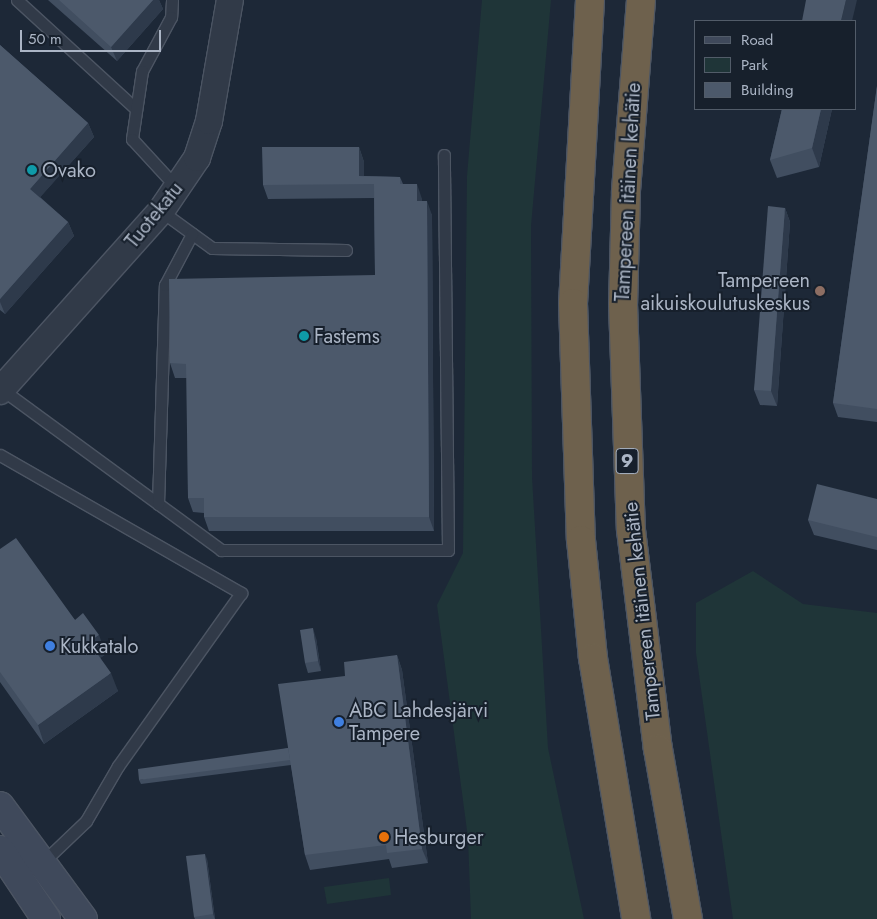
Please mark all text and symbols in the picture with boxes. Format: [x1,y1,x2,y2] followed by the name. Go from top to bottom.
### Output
[22,20,164,52] scale bar
[694,20,857,110] legend
[28,28,62,50] text: 50 m
[741,29,773,51] text: Road
[741,54,768,76] text: Park
[741,79,793,101] text: Building
[610,82,646,302] street label: Tampereen itäinen kehätie
[42,158,96,182] place label: Ovako
[26,164,38,176] marker: Ovako
[120,177,188,253] street label: Tuotekatu
[640,268,810,315] place label: Tampereen aikuiskoulutuskeskus
[814,285,826,297] marker: Tampereen aikuiskoulutuskeskus
[314,324,380,348] place label: Fastems
[298,330,310,342] marker: Fastems
[614,444,640,478] road number: 9
[619,501,665,721] street label: Tampereen itäinen kehätie
[60,634,138,658] place label: Kukkatalo
[44,640,56,652] marker: Kukkatalo
[349,698,488,745] place label: ABC Lahdesjärvi Tampere
[333,716,345,728] marker: ABC Lahdesjärvi Tampere
[394,825,484,849] place label: Hesburger
[378,831,390,843] marker: Hesburger

